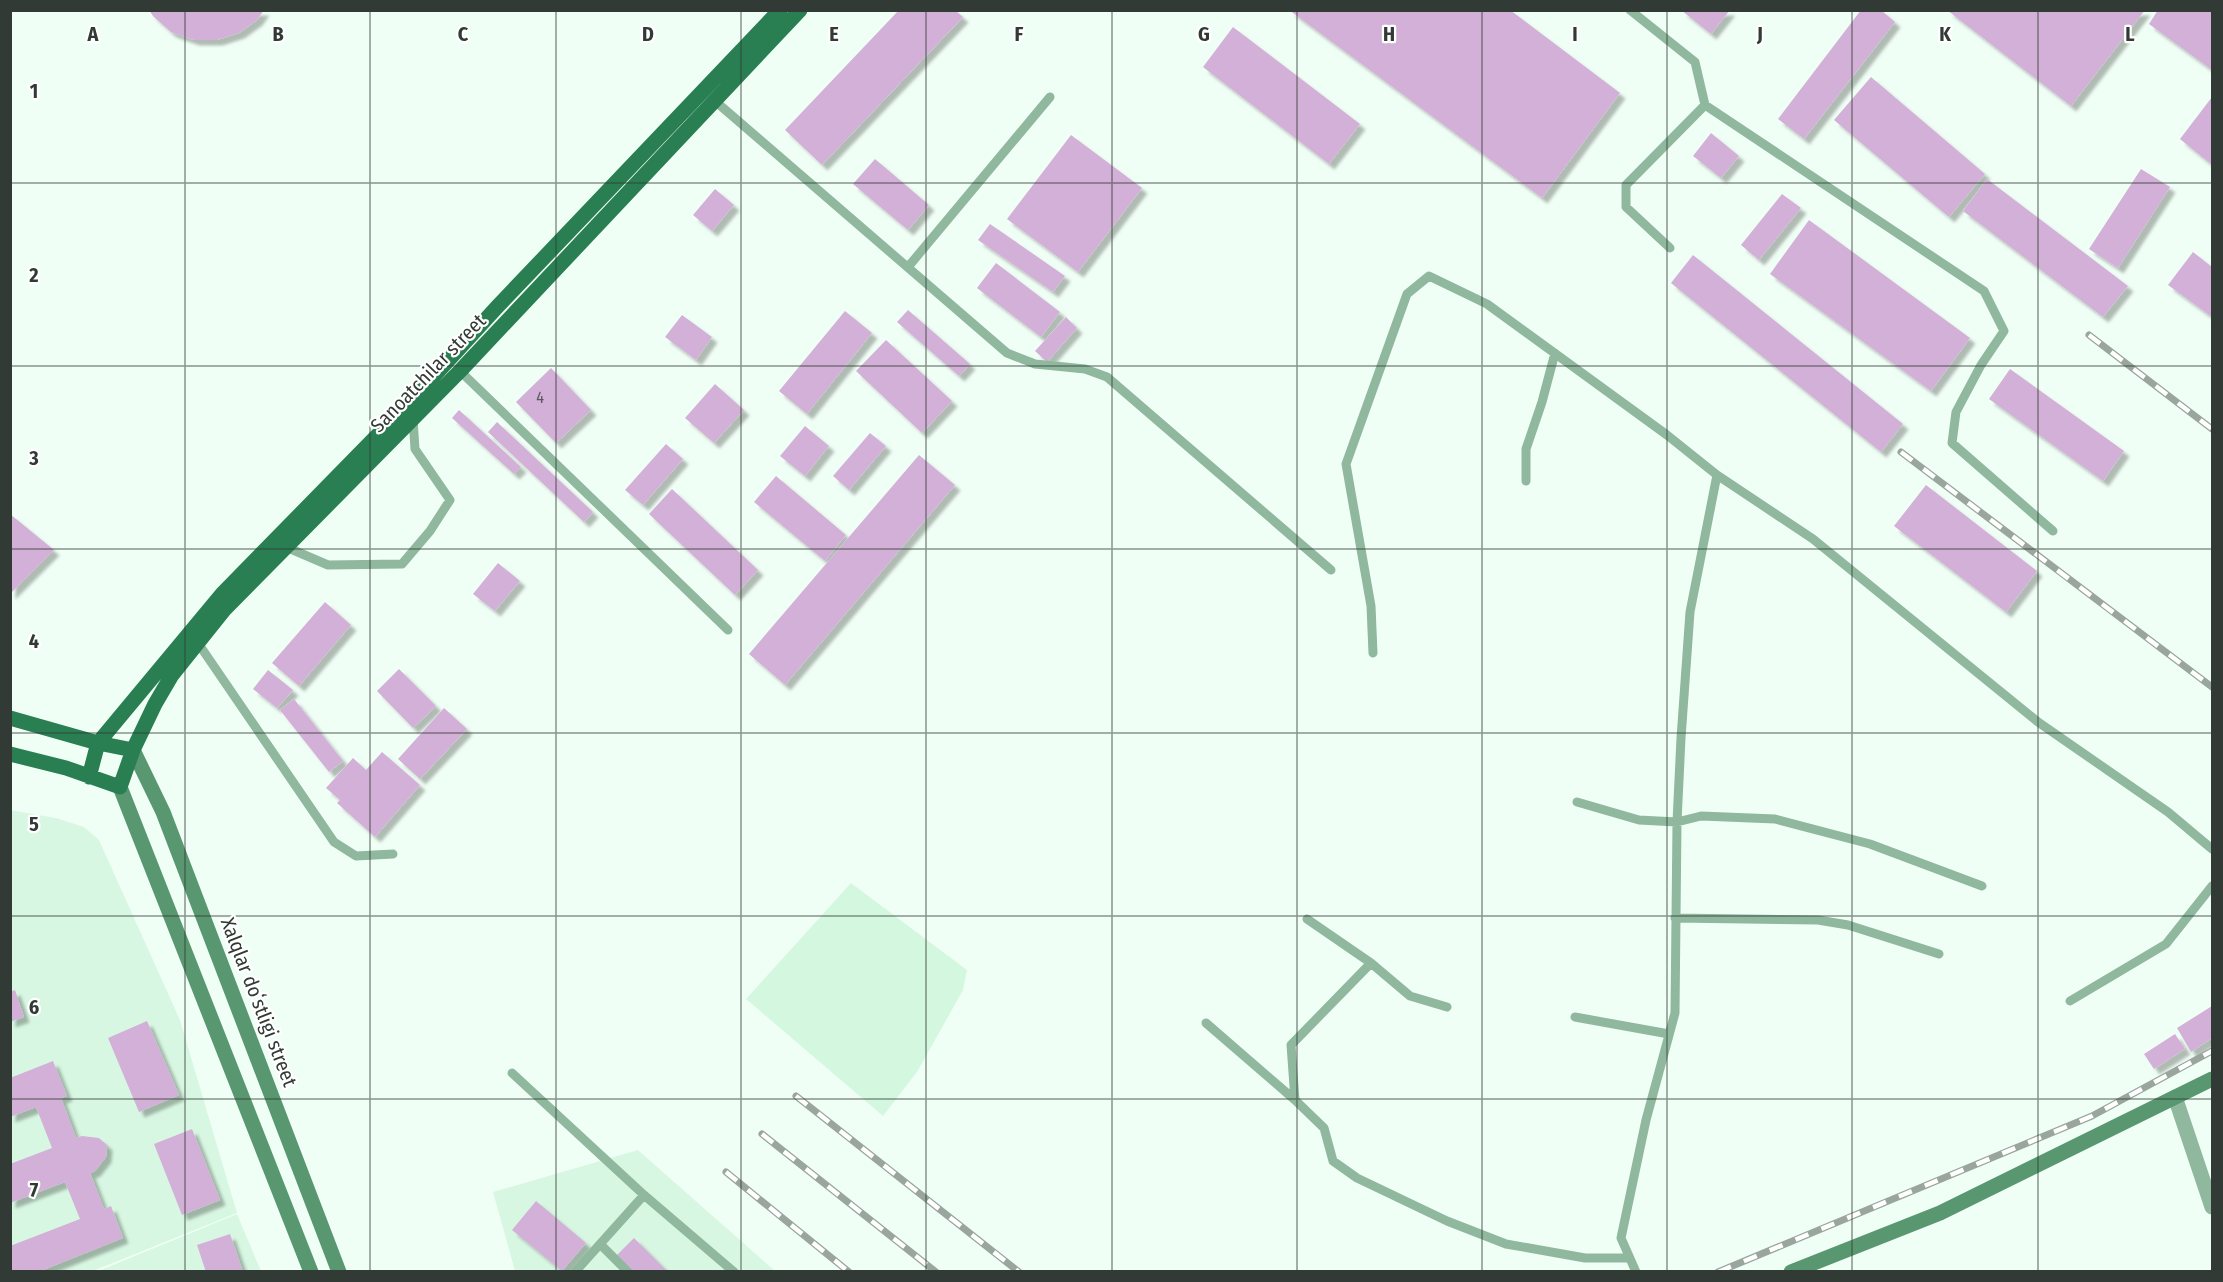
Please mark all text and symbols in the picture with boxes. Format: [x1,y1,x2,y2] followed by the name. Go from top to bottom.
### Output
[87,22,100,46] text: A
[272,22,284,46] text: B
[458,22,469,46] text: C
[642,22,654,46] text: D
[829,22,839,46] text: E
[1015,22,1024,46] text: F
[1198,22,1210,46] text: G
[1383,22,1395,46] text: H
[1572,22,1578,46] text: I
[1756,22,1763,46] text: J
[1939,22,1951,46] text: K
[2125,22,2135,46] text: L
[30,79,38,103] text: 1
[28,263,39,287] text: 2
[365,309,491,437] street label: Sanoatchilar street
[536,388,544,407] house number: 4
[28,446,39,470] text: 3
[29,629,39,653] text: 4
[29,812,39,836] text: 5
[216,914,302,1090] street label: Xalqlar doʻstligi street
[29,995,39,1019] text: 6
[30,1178,39,1202] text: 7

